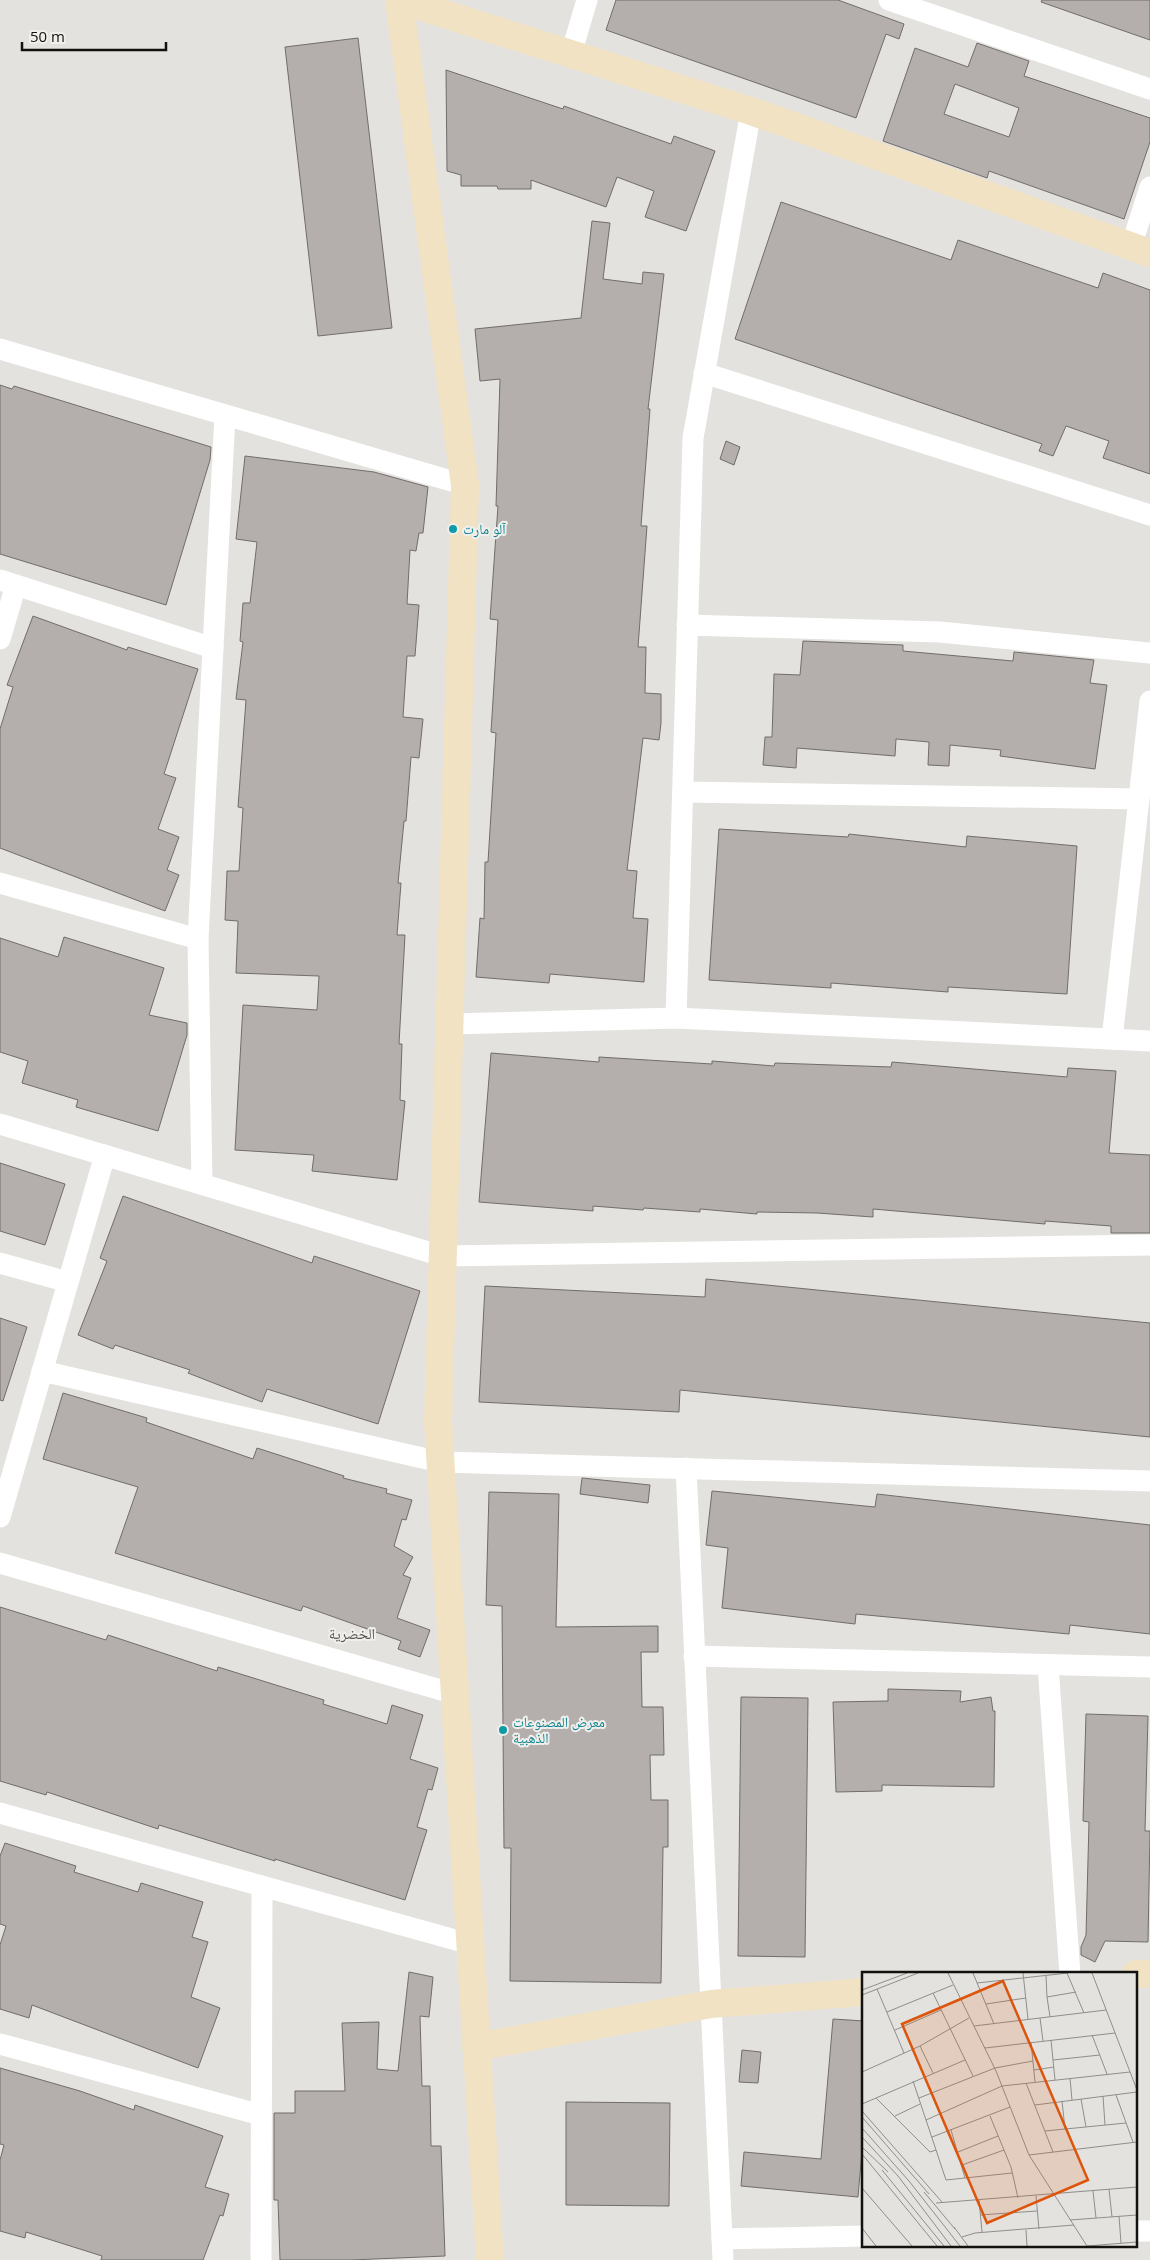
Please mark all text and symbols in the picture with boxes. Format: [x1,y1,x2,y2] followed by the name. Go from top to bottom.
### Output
[22,20,166,52] scale bar
[30,26,65,46] text: 50 m
[463,519,506,538] place label: آلو مارت
[447,523,459,535] marker: آلو مارت
[329,1623,375,1643] district label: الخضرية
[513,1712,605,1747] place label: معرض المصنوعات الذهبية
[497,1724,509,1736] marker: معرض المصنوعات الذهبية
[862,1972,1138,2248] inset map

